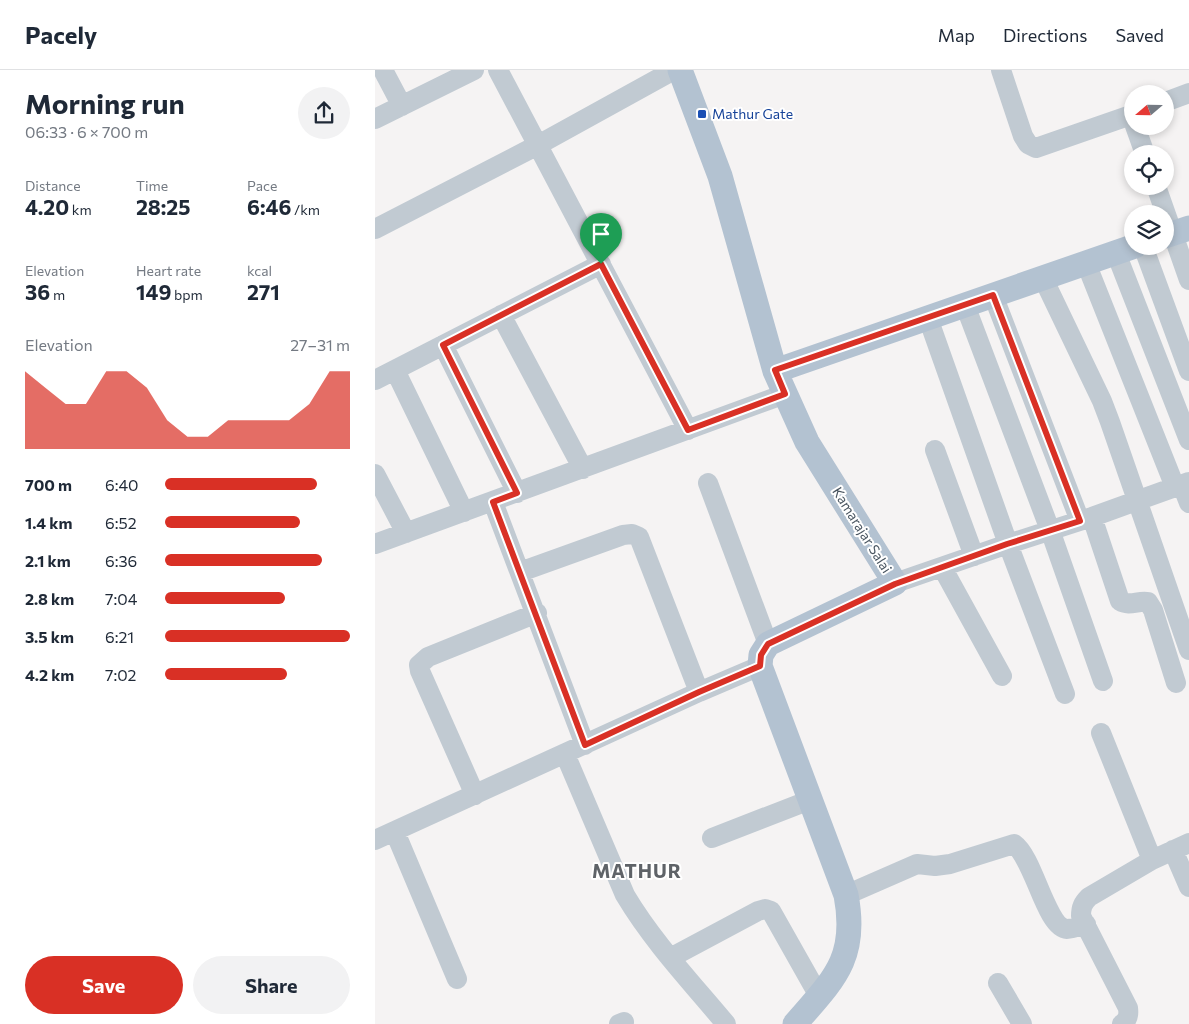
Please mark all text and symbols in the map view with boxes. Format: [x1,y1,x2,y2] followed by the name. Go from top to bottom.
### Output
[25,20,97,49] text: Pacely
[938,24,975,46] text: Map
[1003,24,1087,46] text: Directions
[1115,24,1164,46] text: Saved
[1124,85,1174,135] north arrow
[1124,85,1174,255] map controls
[25,86,185,120] text: Morning run
[298,87,350,139] button: share
[712,105,793,122] place label: Mathur Gate
[696,108,708,120] marker: Mathur Gate
[25,122,148,141] text: 06:33 · 6 × 700 m
[1124,145,1174,195] button: locate
[25,177,81,194] text: Distance
[136,177,168,194] text: Time
[247,177,277,194] text: Pace
[25,194,69,219] text: 4.20
[136,194,191,219] text: 28:25
[247,194,291,219] text: 6:46
[69,201,92,218] text: km
[291,201,320,218] text: /km
[1124,205,1174,255] button: layers
[580,213,622,264] pin
[587,220,615,248] icon: arrive
[25,262,84,279] text: Elevation
[136,262,201,279] text: Heart rate
[247,262,272,279] text: kcal
[25,279,50,304] text: 36
[136,279,171,304] text: 149
[247,279,280,304] text: 271
[50,286,65,303] text: m
[171,286,203,303] text: bpm
[25,335,93,354] text: Elevation
[290,335,350,354] text: 27–31 m
[25,475,72,494] text: 700 m
[105,475,139,494] text: 6:40
[829,484,896,576] street label: Kamarajar Salai
[25,513,72,532] text: 1.4 km
[105,513,137,532] text: 6:52
[25,551,71,570] text: 2.1 km
[105,551,137,570] text: 6:36
[25,589,74,608] text: 2.8 km
[105,589,137,608] text: 7:04
[25,627,74,646] text: 3.5 km
[105,627,134,646] text: 6:21
[25,665,74,684] text: 4.2 km
[105,665,137,684] text: 7:02
[592,859,682,882] district label: MATHUR
[25,956,183,1014] button: Save
[193,956,350,1014] button: Share

